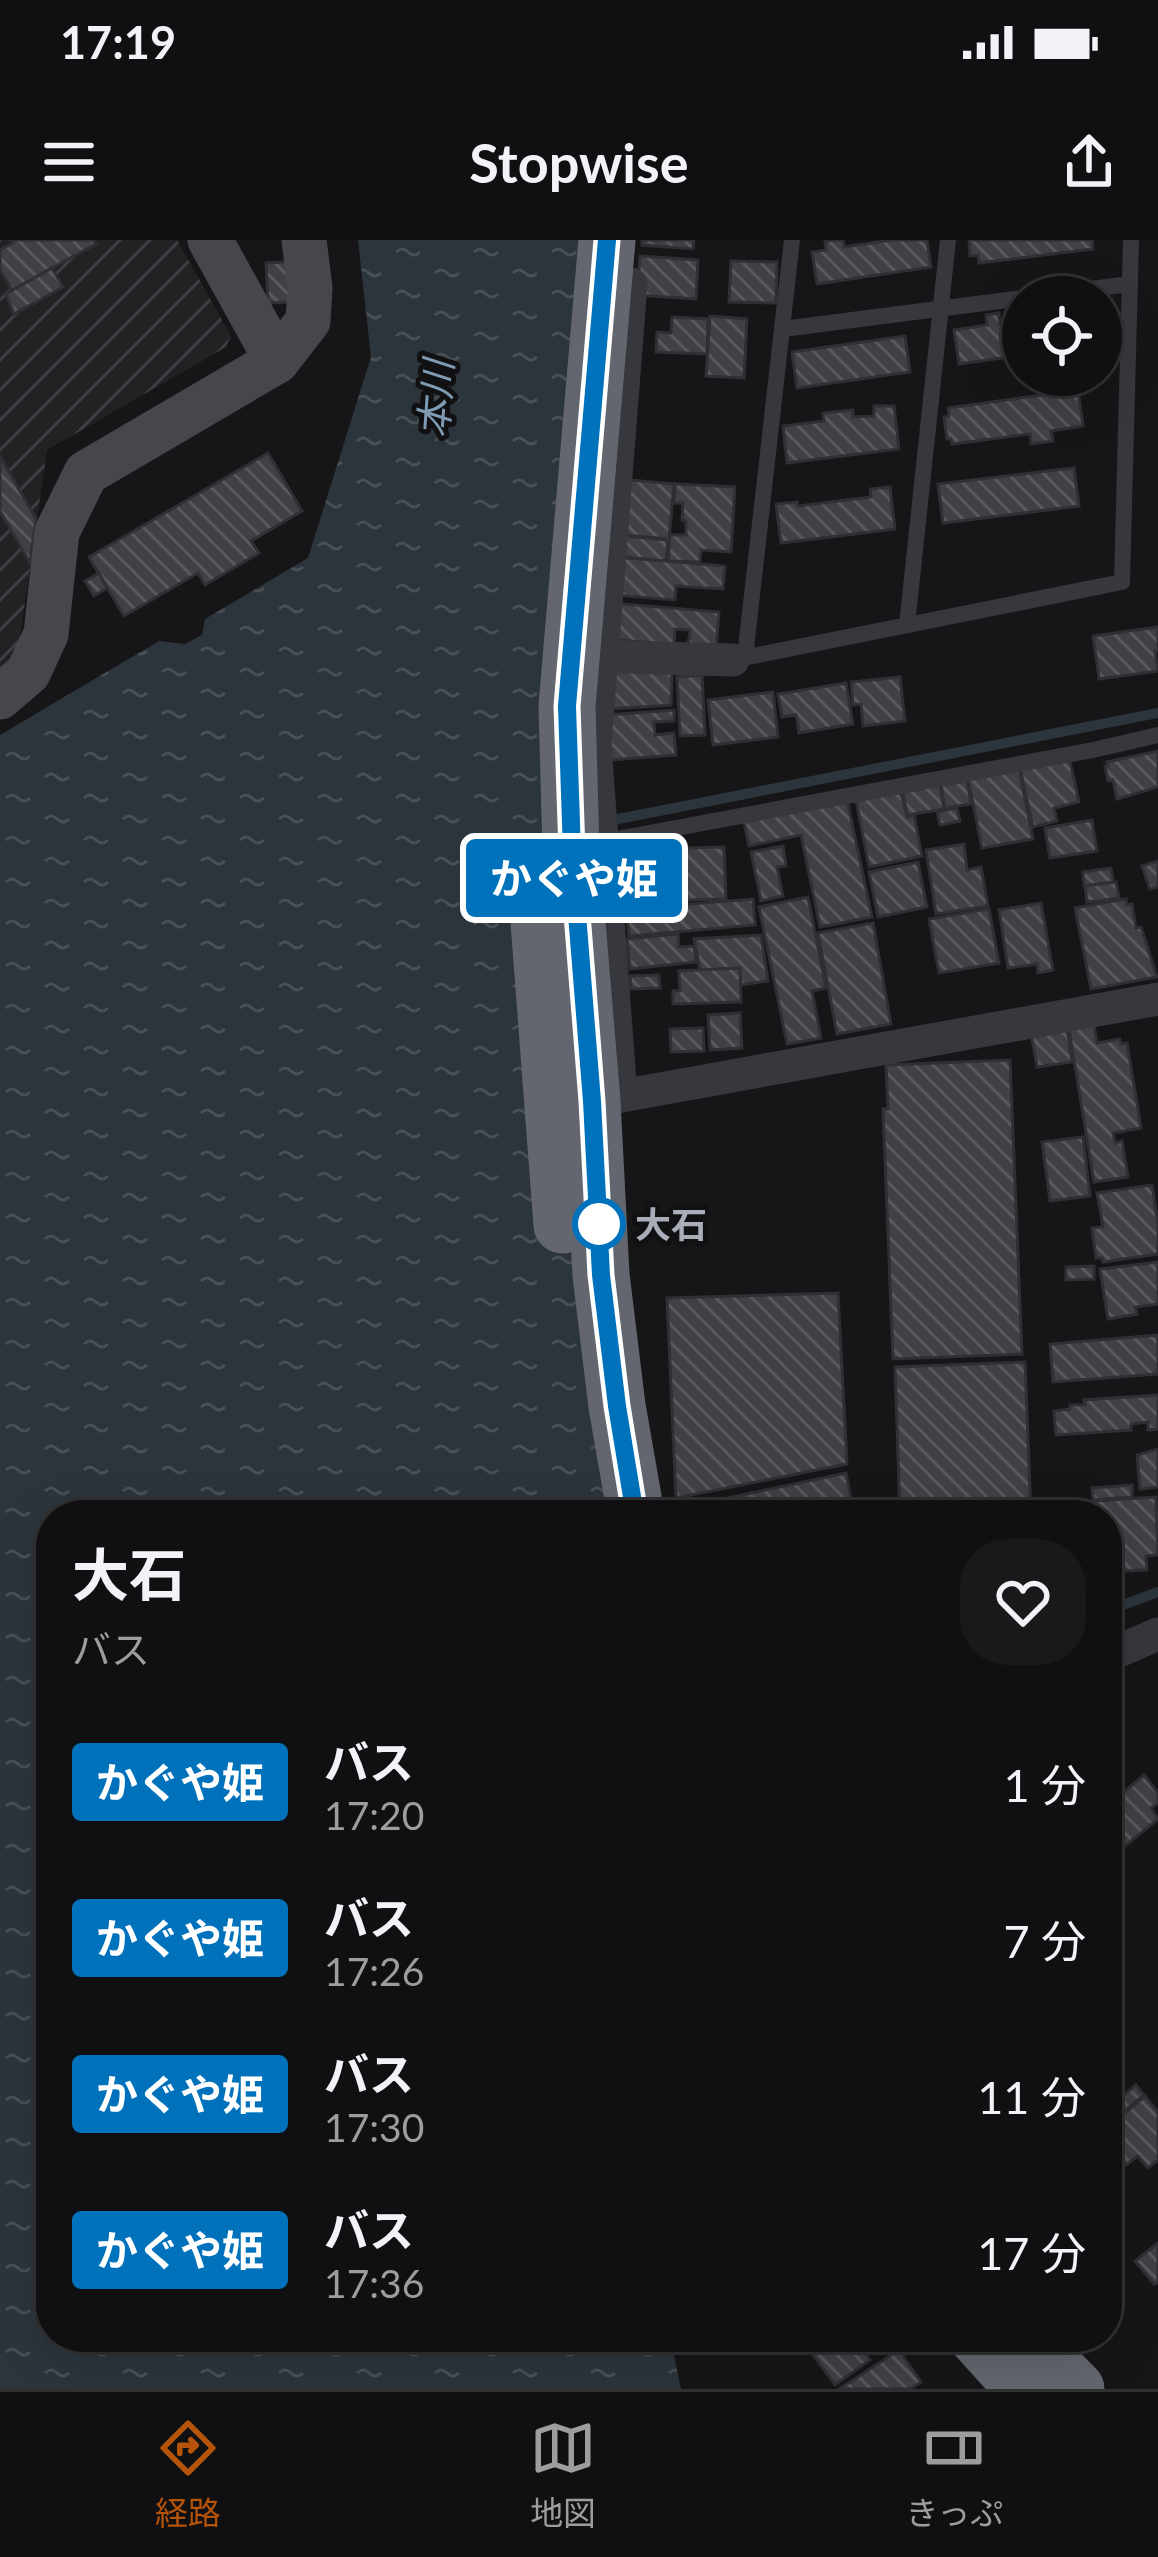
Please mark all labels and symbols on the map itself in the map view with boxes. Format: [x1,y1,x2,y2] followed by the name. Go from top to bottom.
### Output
[409,355,461,440] water label: 本川
[490,839,658,917] line badge: かぐや姫
[574,1199,624,1249] marker: 大石
[635,1202,707,1246] place label: 大石

